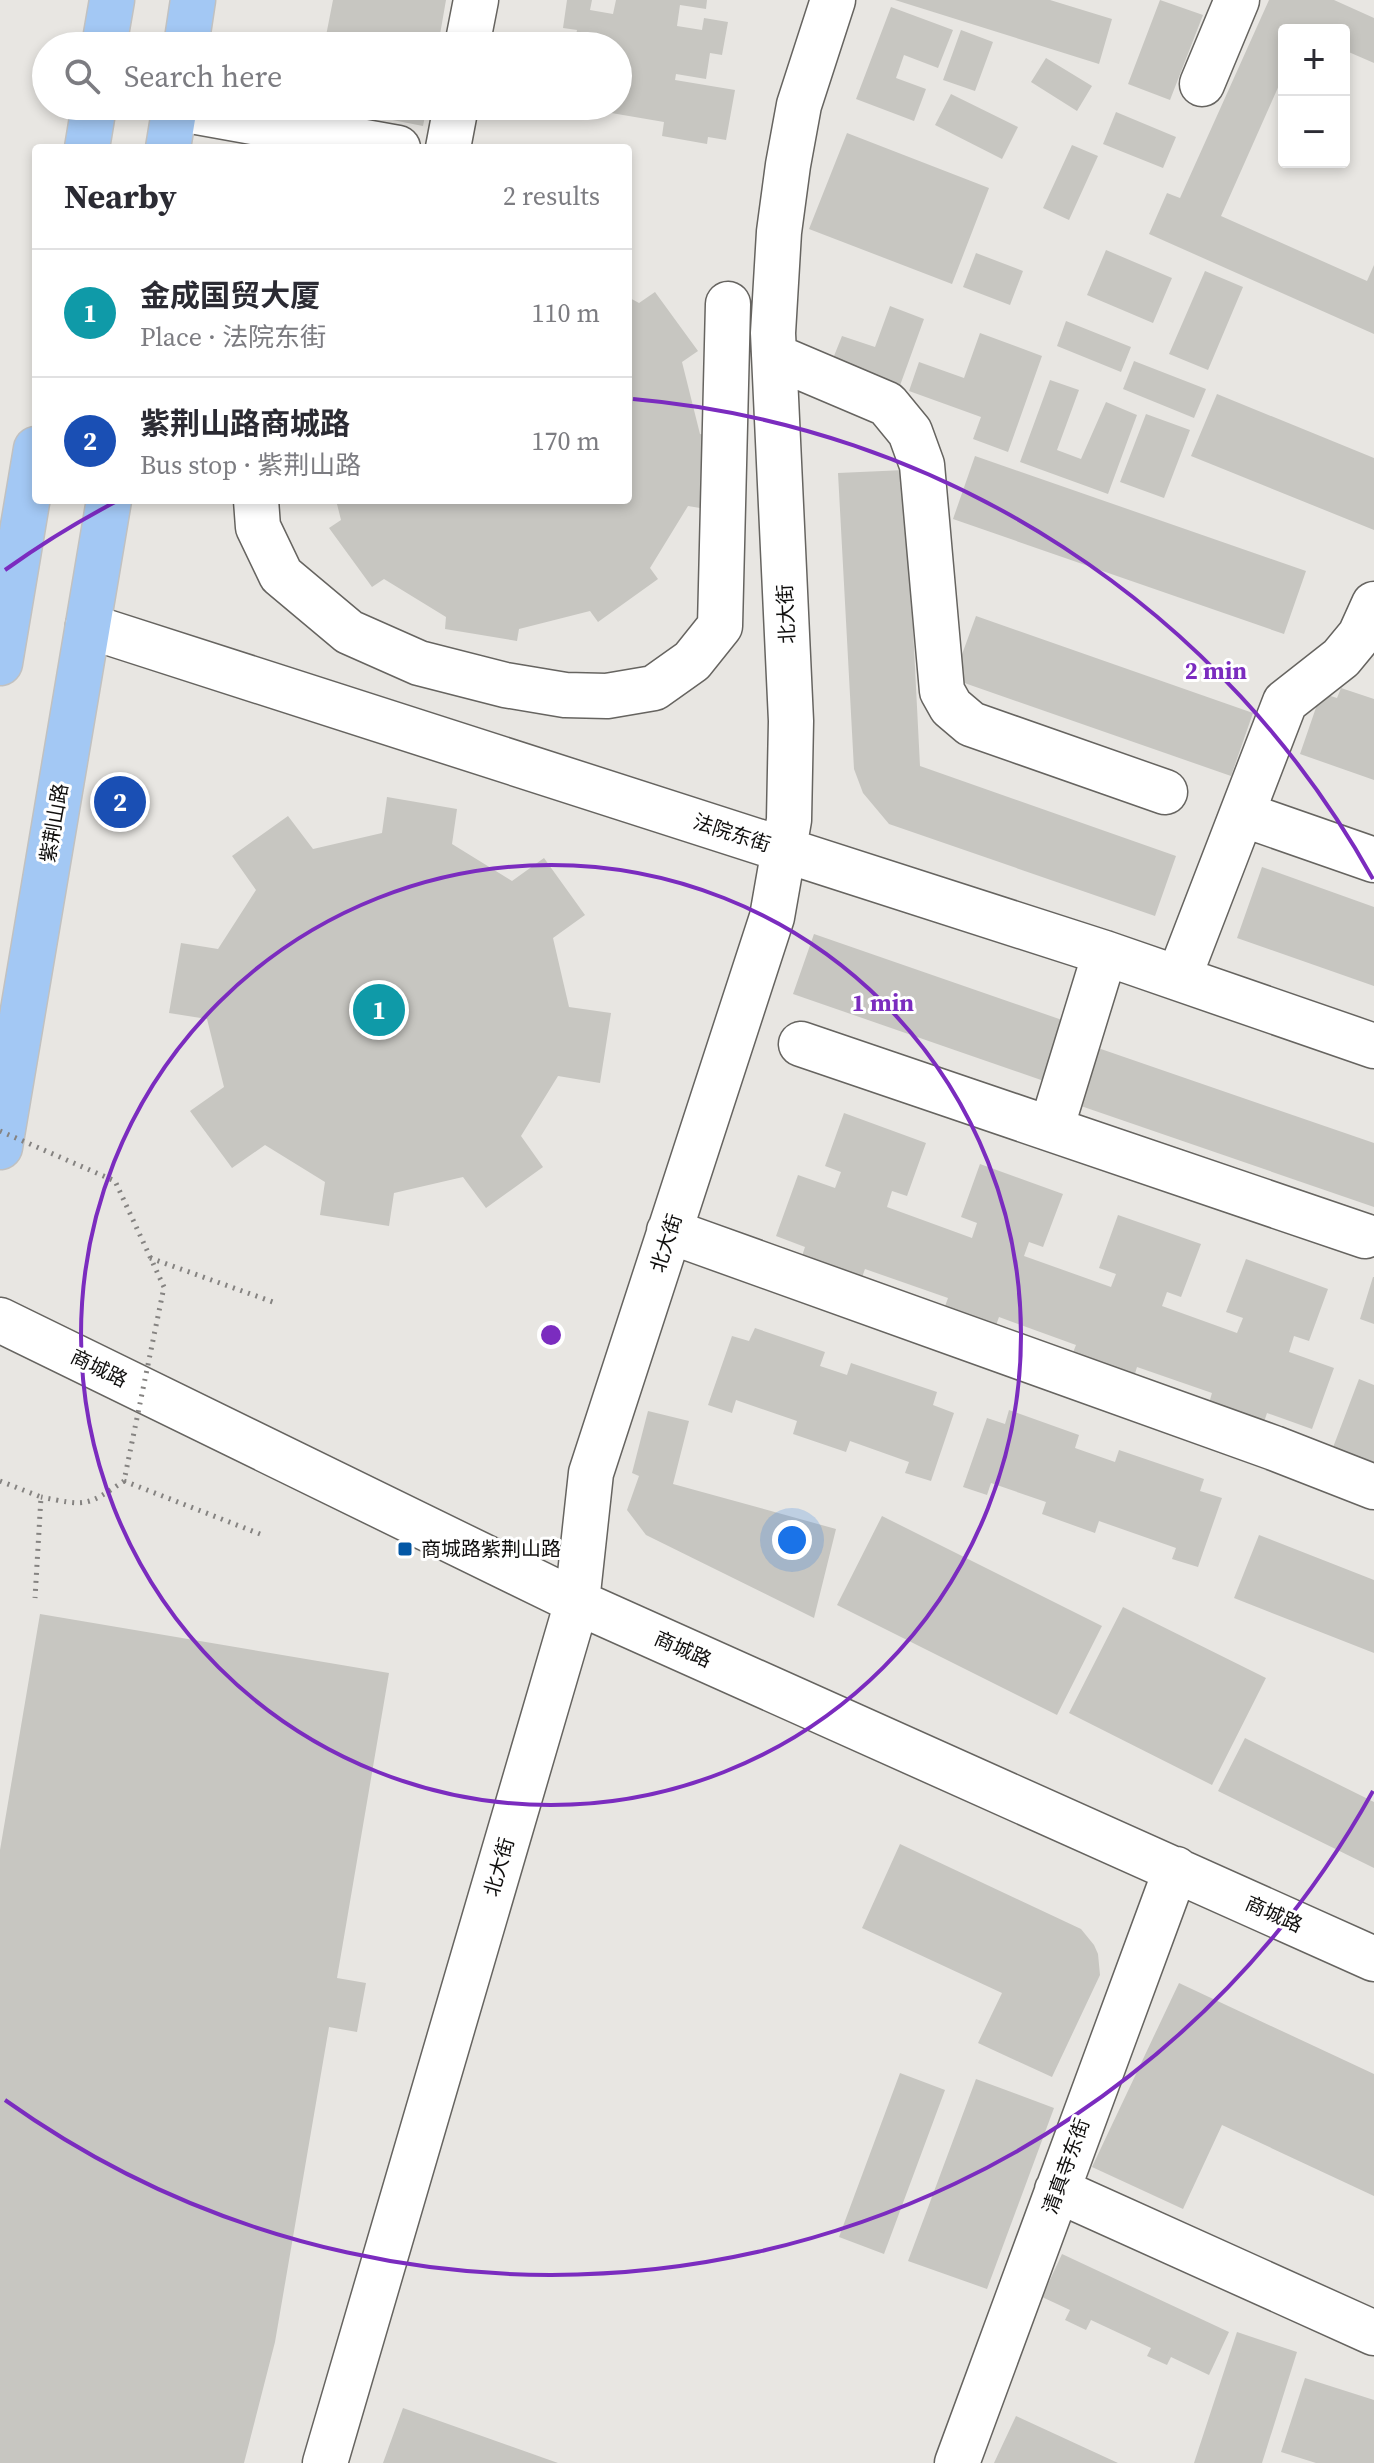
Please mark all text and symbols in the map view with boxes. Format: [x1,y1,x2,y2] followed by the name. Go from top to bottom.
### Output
[1278,24,1350,168] map controls
[1278,24,1350,96] button: +
[32,32,632,120] search box
[60,54,104,98] icon: search
[124,56,282,97] text: Search here
[1278,96,1350,168] button: −
[64,173,177,219] text: Nearby
[503,178,600,214] text: 2 results
[140,275,320,316] text: 金成国贸大厦
[83,295,97,331] text: 1
[532,295,600,331] text: 110 m
[140,319,326,355] text: Place · 法院东街
[140,403,350,444] text: 紫荆山路商城路
[83,423,97,459] text: 2
[532,423,600,459] text: 170 m
[140,447,361,483] text: Bus stop · 紫荆山路
[770,583,802,645] street label: 北大街
[1185,654,1247,687] text: 2 min
[94,772,146,832] pin: 2
[33,781,75,865] street label: 紫荆山路
[690,807,774,859] street label: 法院东街
[353,980,405,1040] pin: 1
[852,986,914,1019] text: 1 min
[643,1210,689,1276] street label: 北大街
[537,1321,565,1349] centre of rings
[66,1342,132,1394] street label: 商城路
[772,1520,812,1560] your location
[421,1535,561,1563] place label: 商城路紫荆山路
[396,1540,414,1558] marker: 商城路紫荆山路
[650,1624,716,1674] street label: 商城路
[477,1834,521,1900] street label: 北大街
[1241,1889,1307,1939] street label: 商城路
[1036,2114,1096,2218] street label: 清真寺东街

